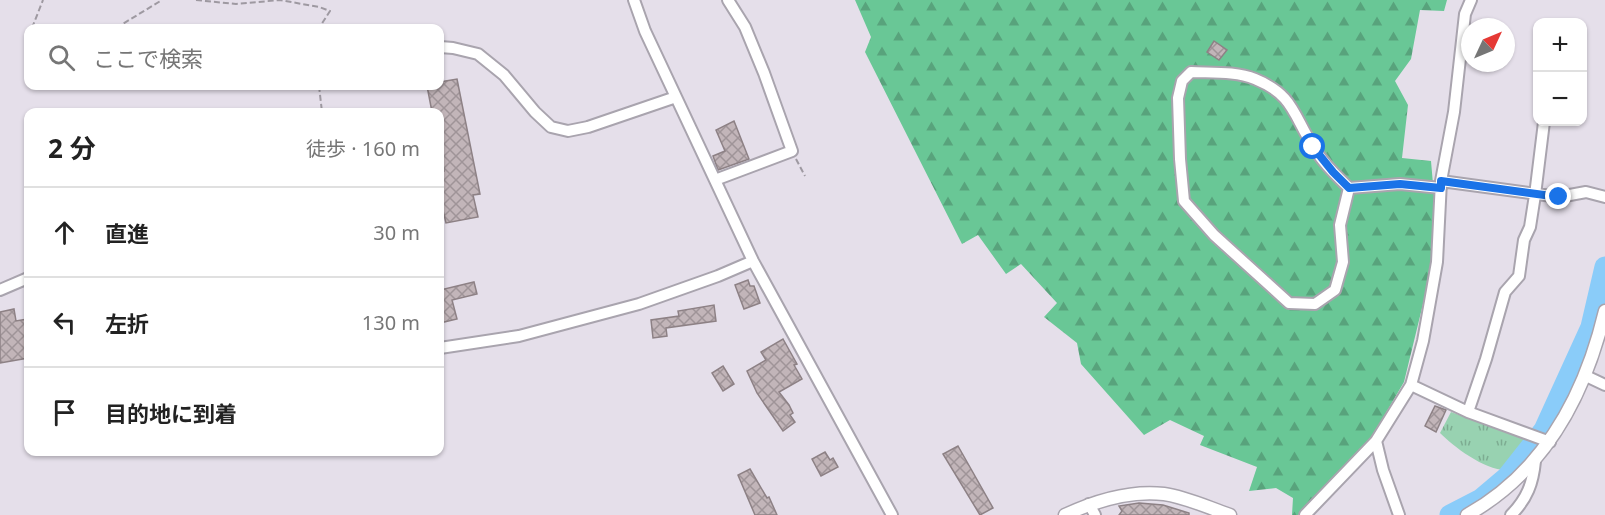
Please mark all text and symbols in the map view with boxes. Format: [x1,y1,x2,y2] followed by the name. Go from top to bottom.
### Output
[1461,18,1515,72] north arrow
[1533,18,1587,126] map controls
[1533,18,1587,72] button: +
[24,24,444,90] search box
[45,41,78,74] icon: search
[93,43,203,73] text: ここで検索
[1533,72,1587,126] button: −
[48,130,96,166] text: 2 分
[1299,133,1325,159] route start
[306,135,420,162] text: 徒歩 · 160 m
[1545,183,1571,209] route end
[48,216,81,249] icon: ahead
[105,218,149,248] text: 直進
[373,219,420,246] text: 30 m
[48,306,81,339] icon: left
[105,308,149,338] text: 左折
[362,309,420,336] text: 130 m
[48,396,81,429] icon: arrive
[105,398,237,428] text: 目的地に到着

